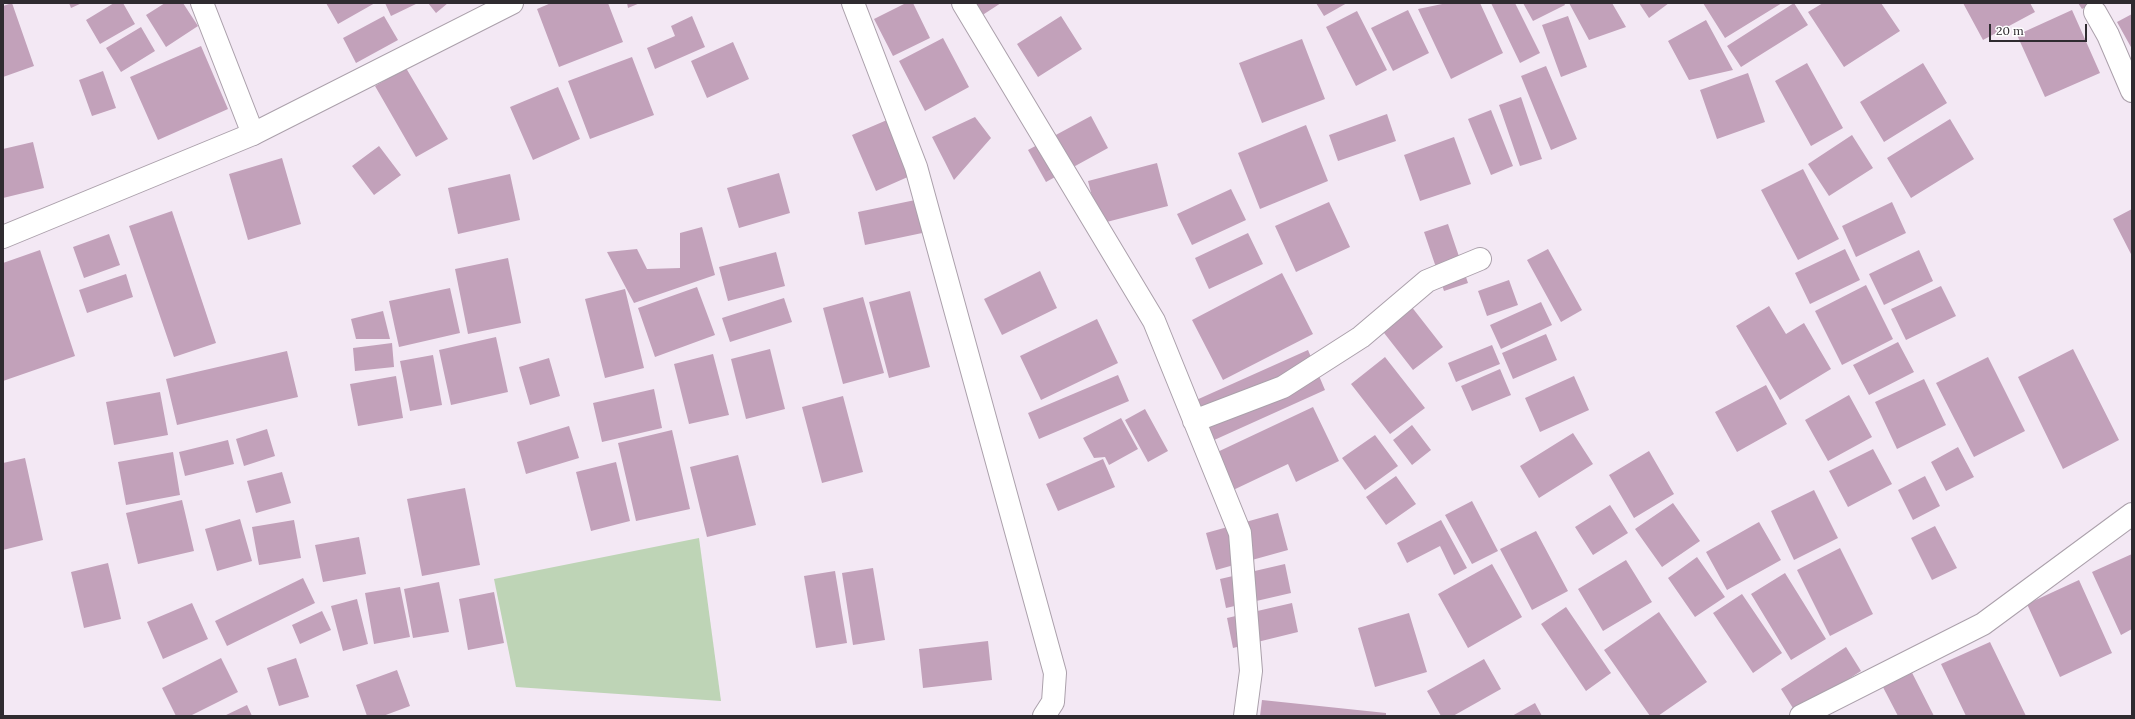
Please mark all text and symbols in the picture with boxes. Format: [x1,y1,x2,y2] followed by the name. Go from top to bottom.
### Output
[1991,16,2089,42] scale bar
[1996,23,2024,38] text: 20 m

